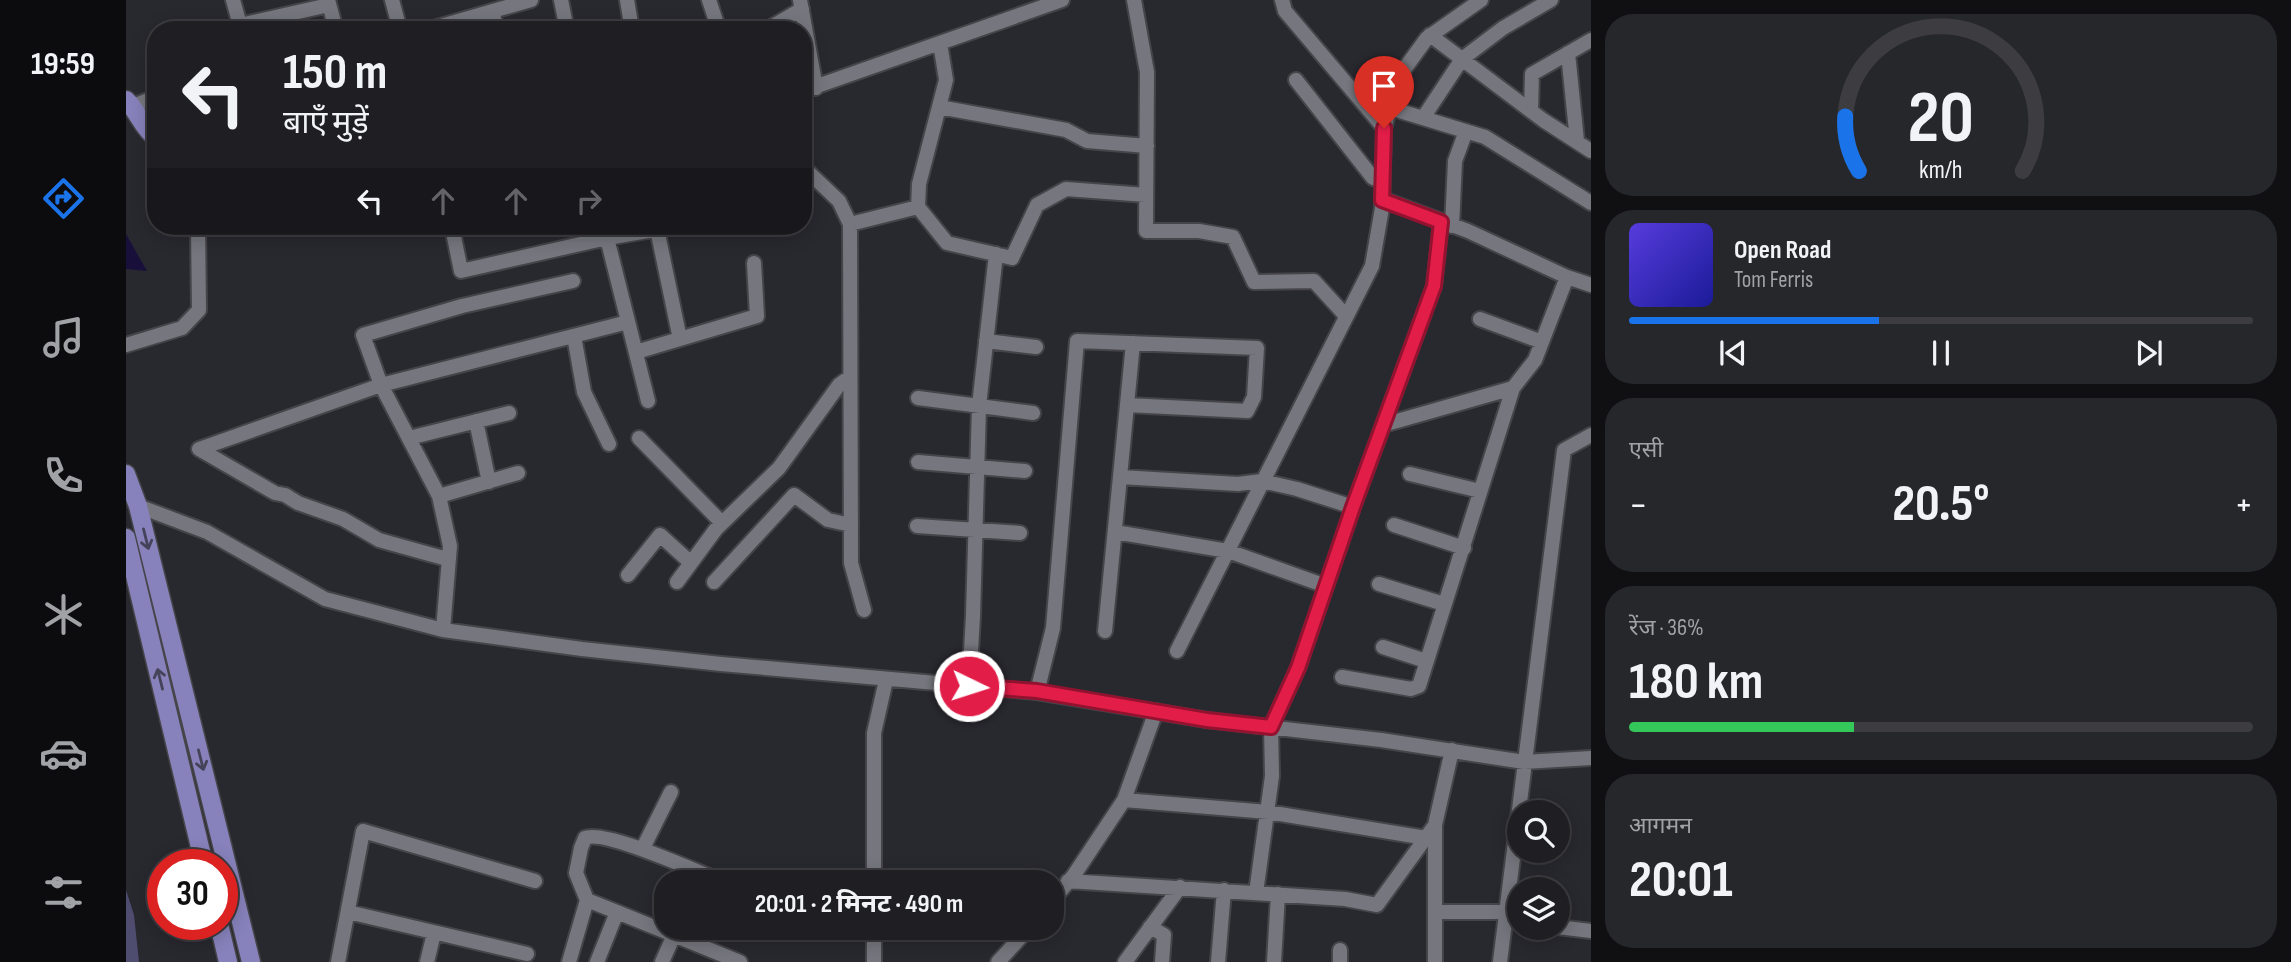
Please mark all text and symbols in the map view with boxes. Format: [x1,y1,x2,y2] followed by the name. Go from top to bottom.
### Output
[283,44,387,103] text: 150 m
[31,45,95,84] text: 19:59
[168,49,259,140] icon: left
[1354,56,1414,128] pin
[1365,67,1403,105] icon: arrive
[1908,75,1974,163] text: 20
[283,104,369,143] text: बाएँ मुड़ें
[1919,155,1963,186] text: km/h
[39,174,88,223] icon: directions
[351,182,389,220] icon: left
[424,182,462,220] icon: ahead
[497,182,535,220] icon: ahead
[570,182,608,220] icon: right
[1734,235,1831,266] text: Open Road
[1734,266,1813,294] text: Tom Ferris
[39,313,88,362] icon: music
[1714,334,1752,372] icon: previous
[1922,334,1960,372] icon: pause
[2130,334,2168,372] icon: next
[1629,436,1663,464] text: एसी
[39,451,88,500] icon: phone
[1892,473,1990,536] text: 20.5°
[1629,483,1648,528] text: −
[2234,483,2253,528] text: +
[140,527,153,550] one-way arrow
[39,590,88,639] icon: climate
[1629,614,1704,642] text: रेंज · 36%
[932,649,1006,723] position arrow
[1629,651,1763,714] text: 180 km
[153,668,166,691] one-way arrow
[39,729,88,778] icon: car
[195,748,208,771] one-way arrow
[1507,800,1570,940] map controls
[1507,800,1570,863] button: search
[1629,812,1692,840] text: आगमन
[147,849,238,940] speed limit sign: 30
[1629,849,1733,912] text: 20:01
[39,868,88,917] icon: filters
[1507,877,1570,940] button: layers
[755,889,963,920] text: 20:01 · 2 मिनट · 490 m

